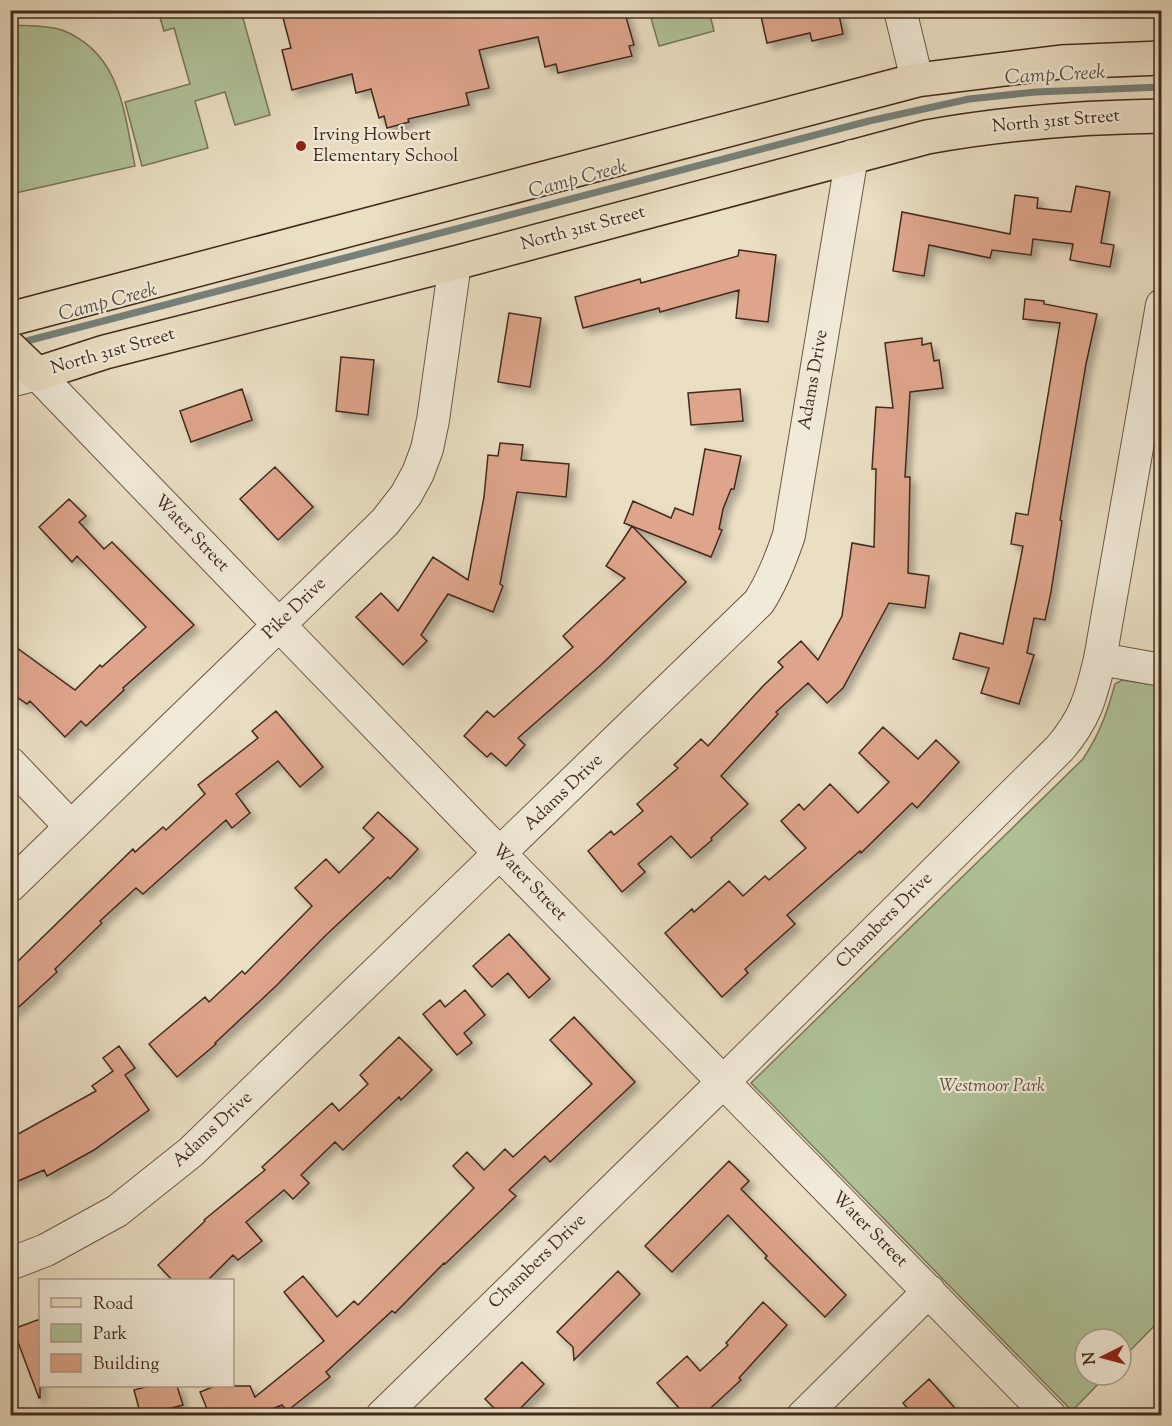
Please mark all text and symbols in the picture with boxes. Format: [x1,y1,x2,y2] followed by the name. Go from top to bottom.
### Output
[1004,59,1106,93] water label: Camp Creek
[991,103,1121,141] street label: North 31st Street
[313,123,458,170] place label: Irving Howbert Elementary School
[294,139,308,153] marker: Irving Howbert Elementary School
[526,153,630,207] water label: Camp Creek
[518,200,648,258] street label: North 31st Street
[56,276,160,330] water label: Camp Creek
[48,322,178,382] street label: North 31st Street
[792,328,836,432] street label: Adams Drive
[147,489,235,579] street label: Water Street
[257,572,333,646] street label: Pike Drive
[519,748,609,838] street label: Adams Drive
[485,838,573,928] street label: Water Street
[831,867,939,975] street label: Chambers Drive
[939,1074,1045,1100] park label: Westmoor Park
[167,1086,259,1174] street label: Adams Drive
[825,1186,913,1274] street label: Water Street
[483,1208,593,1316] street label: Chambers Drive
[39,1279,234,1387] legend
[93,1292,133,1318] text: Road
[93,1322,128,1348] text: Park
[1073,1327,1133,1387] north arrow
[1078,1351,1103,1366] text: N
[93,1352,159,1378] text: Building

